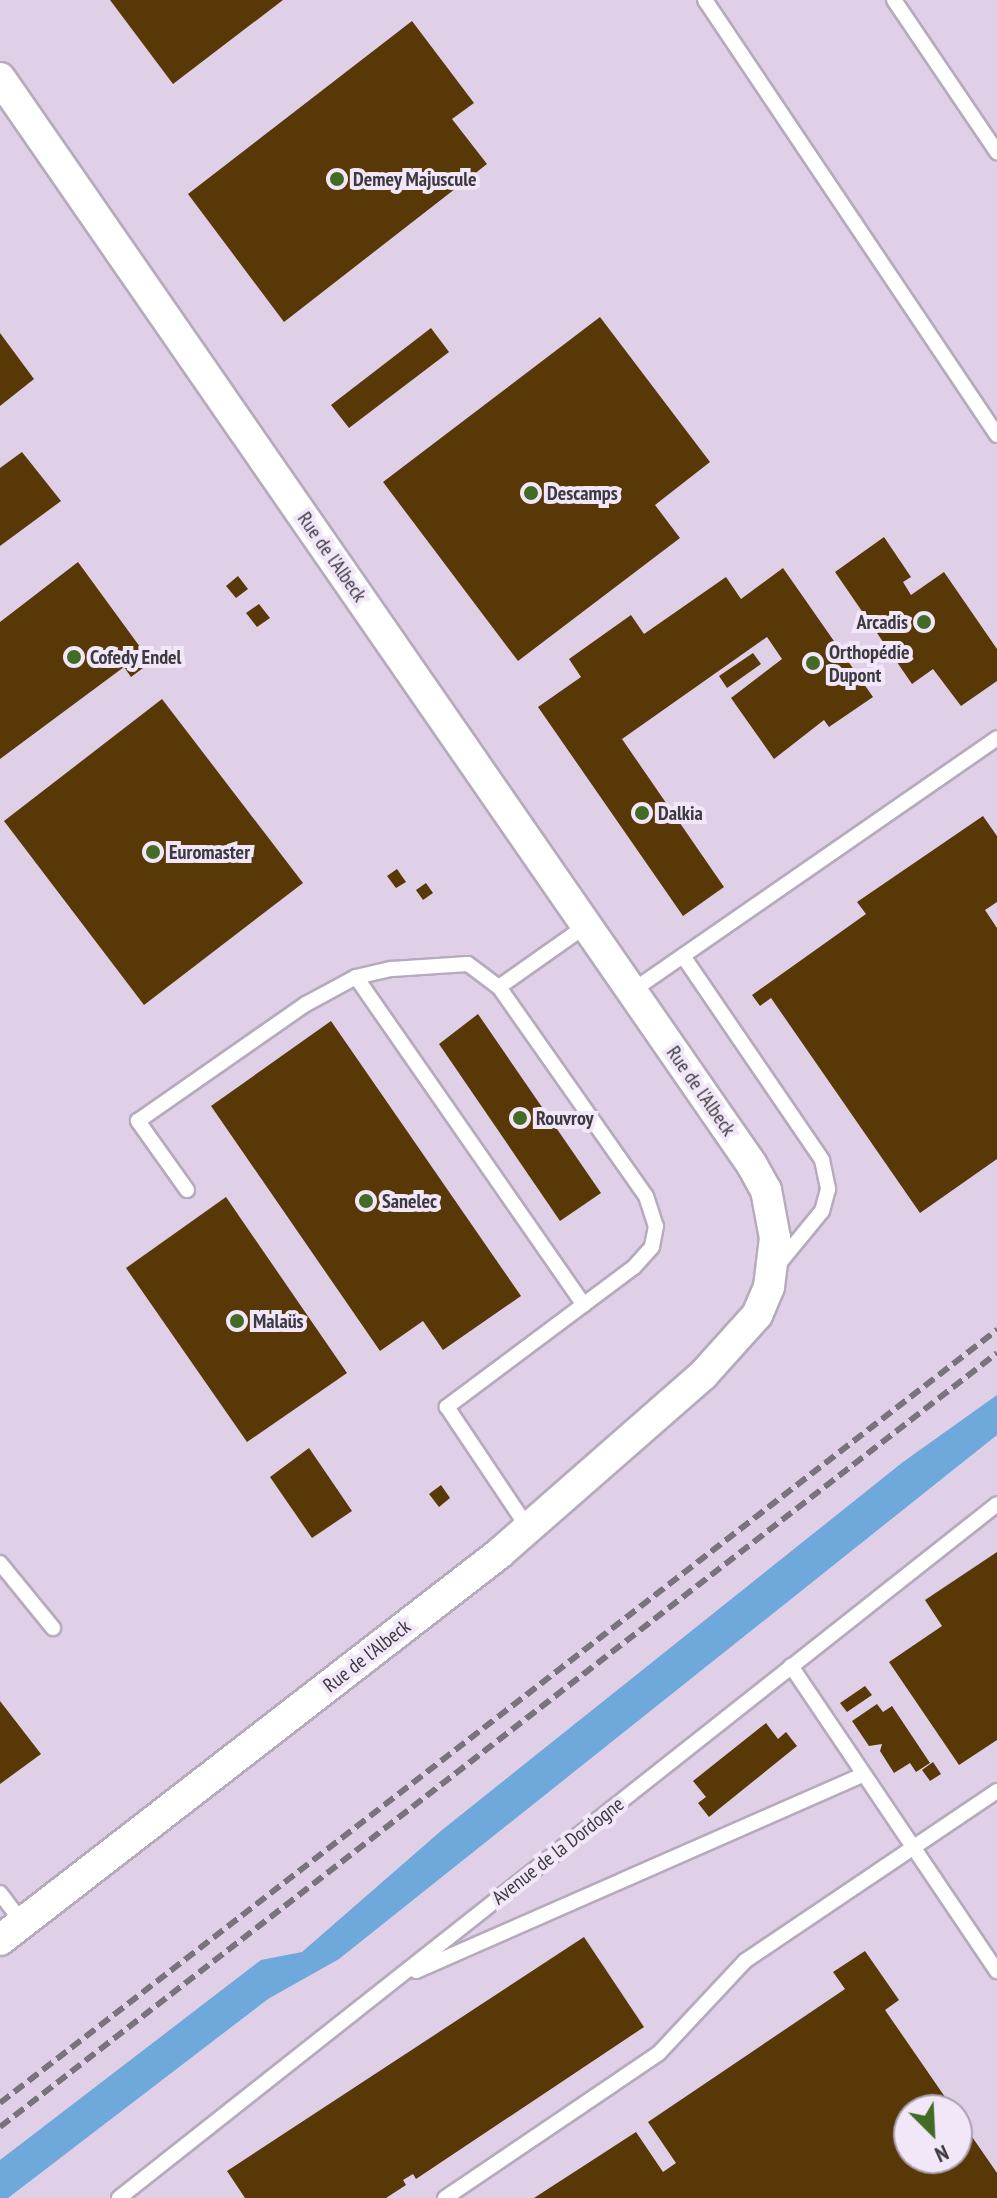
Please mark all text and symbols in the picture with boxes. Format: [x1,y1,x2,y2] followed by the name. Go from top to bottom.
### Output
[353,167,477,191] place label: Demey Majuscule
[328,170,346,188] marker: Demey Majuscule
[547,481,618,505] place label: Descamps
[522,484,540,502] marker: Descamps
[292,508,372,606] street label: Rue de l'Albeck
[856,610,908,634] place label: Arcadis
[915,613,933,631] marker: Arcadis
[829,640,910,687] place label: Orthopédie Dupont
[90,645,182,669] place label: Cofedy Endel
[65,648,83,666] marker: Cofedy Endel
[804,654,822,672] marker: Orthopédie Dupont
[658,801,703,825] place label: Dalkia
[633,804,651,822] marker: Dalkia
[169,840,250,864] place label: Euromaster
[144,843,162,861] marker: Euromaster
[661,1042,741,1140] street label: Rue de l'Albeck
[536,1106,594,1130] place label: Rouvroy
[511,1109,529,1127] marker: Rouvroy
[382,1189,437,1213] place label: Sanelec
[357,1192,375,1210] marker: Sanelec
[253,1309,304,1333] place label: Malaüs
[228,1312,246,1330] marker: Malaüs
[319,1615,415,1697] street label: Rue de l'Albeck
[487,1792,629,1910] street label: Avenue de la Dordogne
[893,2094,973,2174] north arrow
[931,2139,953,2169] text: N

